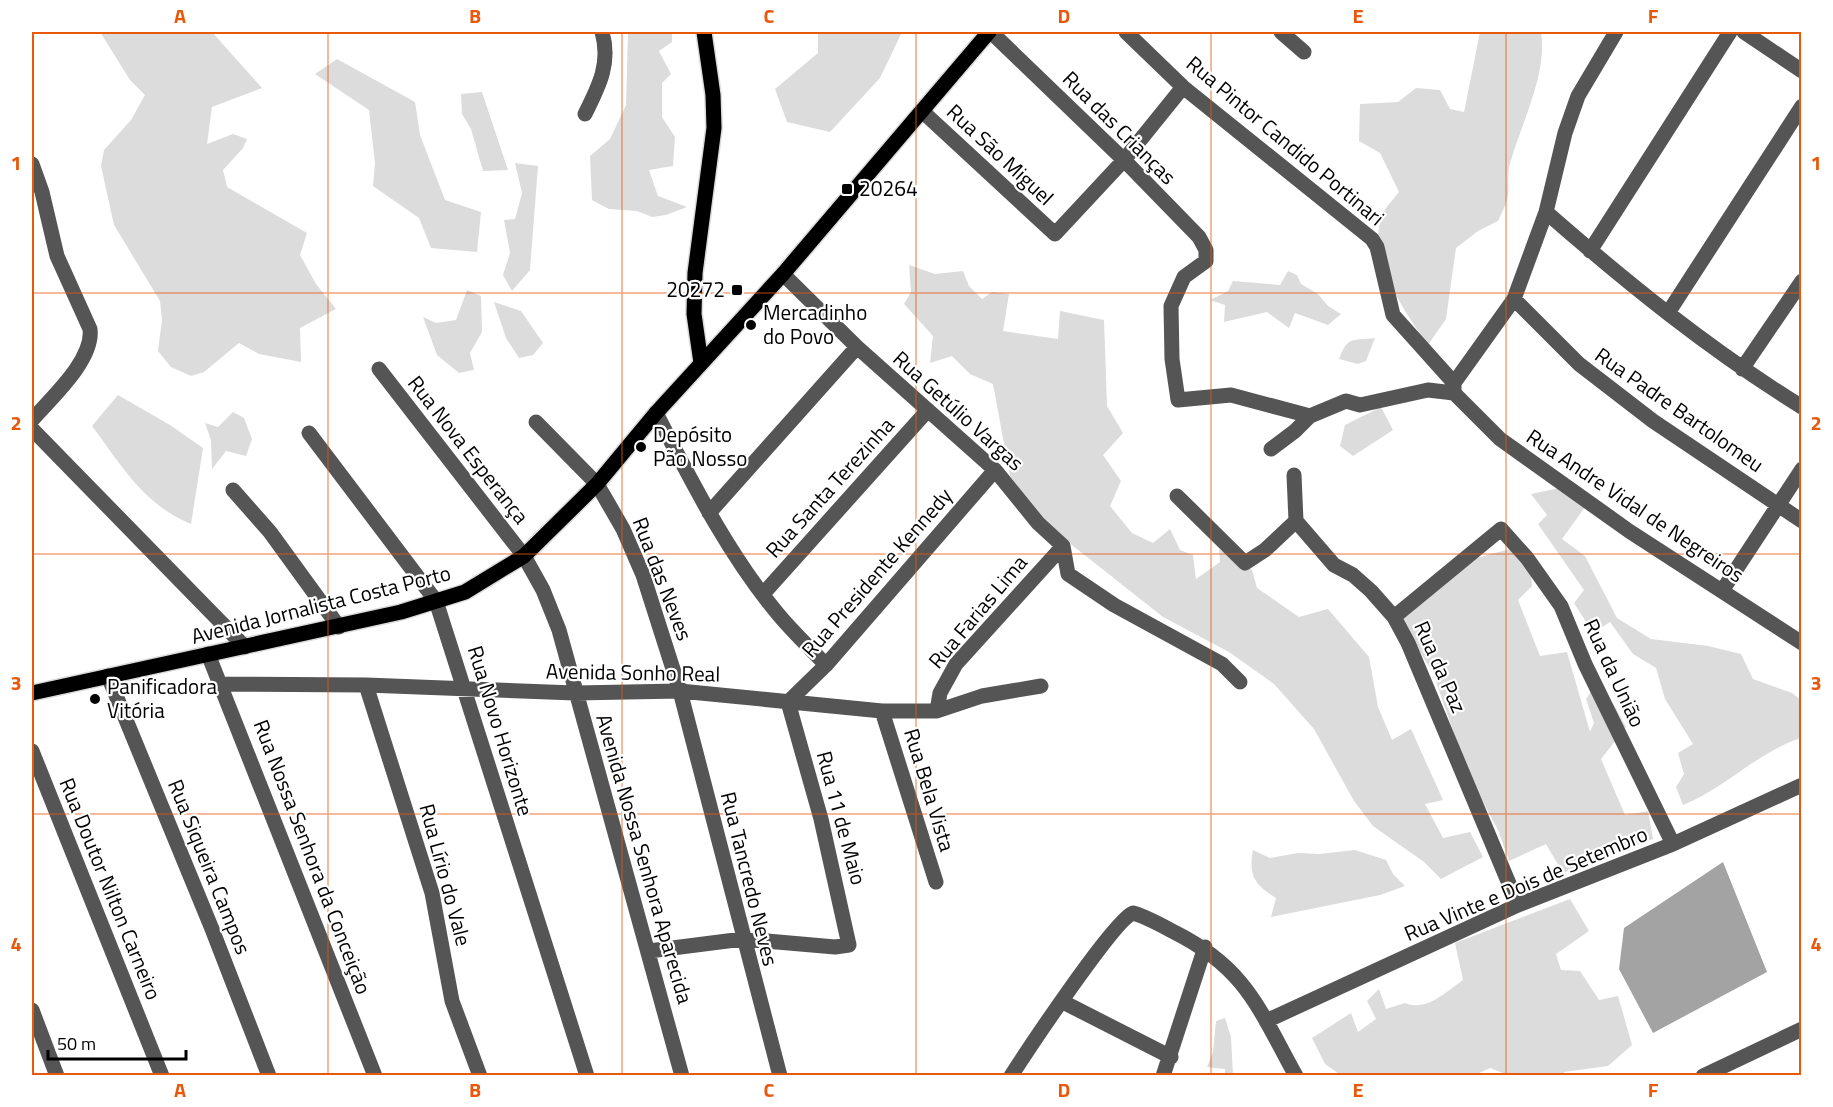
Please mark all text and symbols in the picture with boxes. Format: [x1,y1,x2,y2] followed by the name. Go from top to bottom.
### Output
[174,0,186,31] text: A
[469,0,481,31] text: B
[764,0,775,31] text: C
[1058,0,1070,31] text: D
[1352,0,1364,31] text: E
[1648,0,1659,31] text: F
[1180,48,1392,233] street label: Rua Pintor Candido Portinari
[1055,63,1184,192] street label: Rua das Crianças
[940,96,1061,212] street label: Rua São Miguel
[10,147,22,178] text: 1
[1810,147,1822,178] text: 1
[859,172,918,204] place label: 20264
[840,182,854,196] marker: 20264
[666,273,725,305] place label: 20272
[730,283,744,297] marker: 20272
[763,296,867,352] place label: Mercadinho do Povo
[744,318,758,332] marker: Mercadinho do Povo
[1589,339,1771,480] street label: Rua Padre Bartolomeu
[886,343,1031,478] street label: Rua Getúlio Vargas
[400,368,537,531] street label: Rua Nova Esperança
[10,407,22,438] text: 2
[1810,407,1822,438] text: 2
[757,410,901,565] street label: Rua Santa Terezinha
[653,418,747,474] place label: Depósito Pão Nosso
[1520,420,1751,590] street label: Rua Andre Vidal de Negreiros
[634,440,648,454] marker: Depósito Pão Nosso
[793,480,959,664] street label: Rua Presidente Kennedy
[625,512,701,645] street label: Rua das Neves
[920,547,1035,675] street label: Rua Farias Lima
[188,556,454,652] street label: Avenida Jornalista Costa Porto
[1576,613,1654,732] street label: Rua da União
[1406,615,1475,718] street label: Rua da Paz
[460,642,542,820] street label: Rua Novo Horizonte
[546,654,720,690] street label: Avenida Sonho Real
[10,667,22,698] text: 3
[1810,667,1822,698] text: 3
[107,670,217,726] place label: Panificadora Vitória
[88,692,102,706] marker: Panificadora Vitória
[588,710,702,1008] street label: Avenida Nossa Senhora Aparecida
[246,715,380,999] street label: Rua Nossa Senhora da Conceição
[896,724,964,856] street label: Rua Bela Vista
[809,747,875,888] street label: Rua 11 de Maio
[52,773,170,1005] street label: Rua Doutor Nilton Carneiro
[160,774,260,959] street label: Rua Siqueira Campos
[713,788,787,969] street label: Rua Tancredo Neves
[412,800,480,949] street label: Rua Lírio do Vale
[1399,817,1652,949] street label: Rua Vinte e Dois de Setembro
[10,928,22,959] text: 4
[1810,928,1822,959] text: 4
[48,1023,186,1061] scale bar
[57,1030,96,1057] text: 50 m
[174,1074,186,1105] text: A
[469,1074,481,1105] text: B
[764,1074,775,1105] text: C
[1058,1074,1070,1105] text: D
[1352,1074,1364,1105] text: E
[1648,1074,1659,1105] text: F

